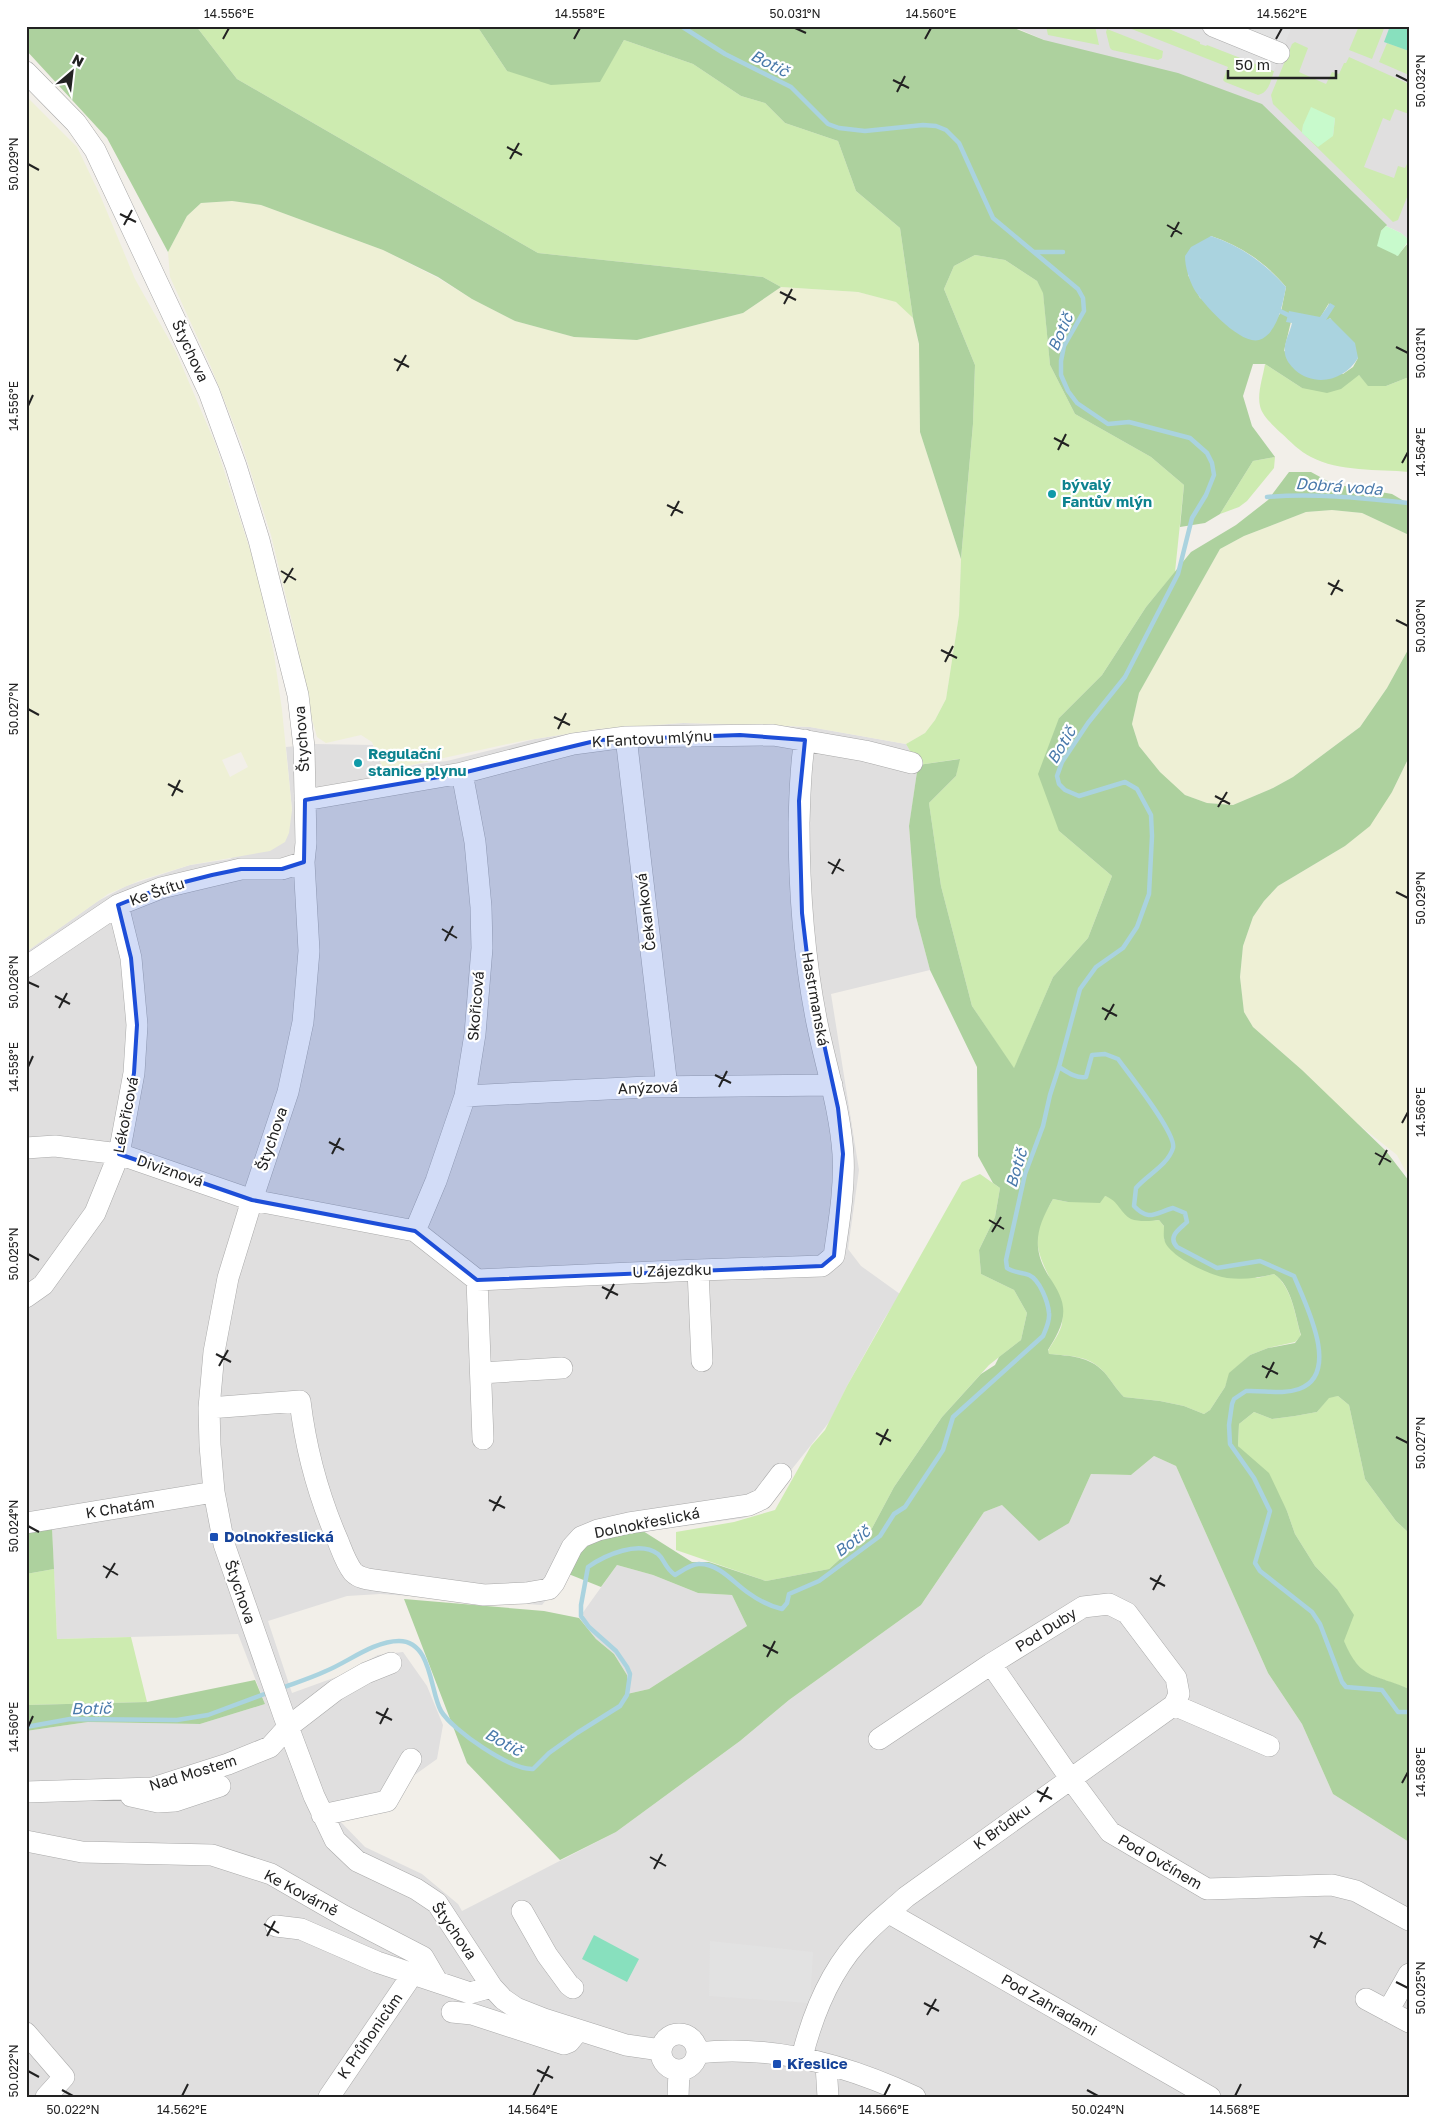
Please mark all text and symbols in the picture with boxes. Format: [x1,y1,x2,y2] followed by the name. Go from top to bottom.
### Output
[204,6,254,21] text: 14.556°E
[555,6,605,21] text: 14.558°E
[769,6,821,21] text: 50.031°N
[906,6,956,21] text: 14.560°E
[1257,6,1307,21] text: 14.562°E
[748,45,793,82] water label: Botič
[48,48,98,98] north arrow
[1228,48,1335,80] scale bar
[70,50,87,70] text: N
[1413,54,1428,108] text: 50.032°N
[1235,55,1270,73] text: 50 m
[6,137,21,191] text: 50.029°N
[1043,309,1078,354] water label: Botič
[169,317,213,384] street label: Štychova
[1413,327,1428,379] text: 50.031°N
[6,381,21,431] text: 14.556°E
[1413,427,1428,477] text: 14.564°E
[1295,473,1384,499] water label: Dobrá voda
[1062,475,1152,510] place label: bývalý Fantův mlýn
[1046,488,1058,500] marker: bývalý Fantův mlýn
[1413,599,1428,653] text: 50.030°N
[6,683,21,735] text: 50.027°N
[290,705,312,773] street label: Štychova
[1042,722,1080,767] water label: Botič
[591,726,713,750] street label: K Fantovu mlýnu
[368,744,466,779] place label: Regulační stanice plynu
[352,757,364,769] marker: Regulační stanice plynu
[1413,871,1428,925] text: 50.029°N
[631,872,659,952] street label: Čekanková
[127,873,187,909] street label: Ke Štítu
[799,950,833,1047] street label: Hastrmanská
[6,955,21,1009] text: 50.026°N
[463,970,487,1042] street label: Skořicová
[6,1042,21,1092] text: 14.558°E
[109,1075,141,1155] street label: Lékořicová
[618,1077,678,1097] street label: Anýzová
[1413,1087,1428,1137] text: 14.566°E
[252,1104,290,1173] street label: Štychova
[1001,1145,1032,1190] water label: Botič
[135,1150,206,1190] street label: Diviznová
[6,1227,21,1281] text: 50.025°N
[632,1260,712,1280] street label: U Zájezdku
[1413,1417,1428,1469] text: 50.027°N
[84,1493,156,1521] street label: K Chatám
[6,1500,21,1552] text: 50.024°N
[592,1503,701,1541] street label: Dolnokřeslická
[830,1520,875,1561] water label: Botič
[224,1527,334,1545] place label: Dolnokřeslická
[208,1531,220,1543] marker: Dolnokřeslická
[222,1557,260,1626] street label: Štychova
[1012,1603,1080,1655] street label: Pod Duby
[71,1698,112,1718] water label: Botič
[6,1702,21,1752] text: 14.560°E
[482,1724,527,1761] water label: Botič
[1413,1747,1428,1797] text: 14.568°E
[147,1750,239,1794] street label: Nad Mostem
[969,1800,1033,1853] street label: K Brůdku
[1115,1830,1206,1892] street label: Pod Ovčínem
[261,1865,342,1919] street label: Ke Kovárně
[428,1898,481,1963] street label: Štychova
[1413,1961,1428,2015] text: 50.025°N
[998,1969,1101,2039] street label: Pod Zahradami
[333,1989,405,2082] street label: K Průhonicům
[6,2044,21,2098] text: 50.022°N
[787,2054,848,2072] place label: Křeslice
[771,2058,783,2070] marker: Křeslice
[46,2102,100,2117] text: 50.022°N
[157,2102,207,2117] text: 14.562°E
[508,2102,558,2117] text: 14.564°E
[859,2102,909,2117] text: 14.566°E
[1072,2102,1124,2117] text: 50.024°N
[1210,2102,1260,2117] text: 14.568°E

